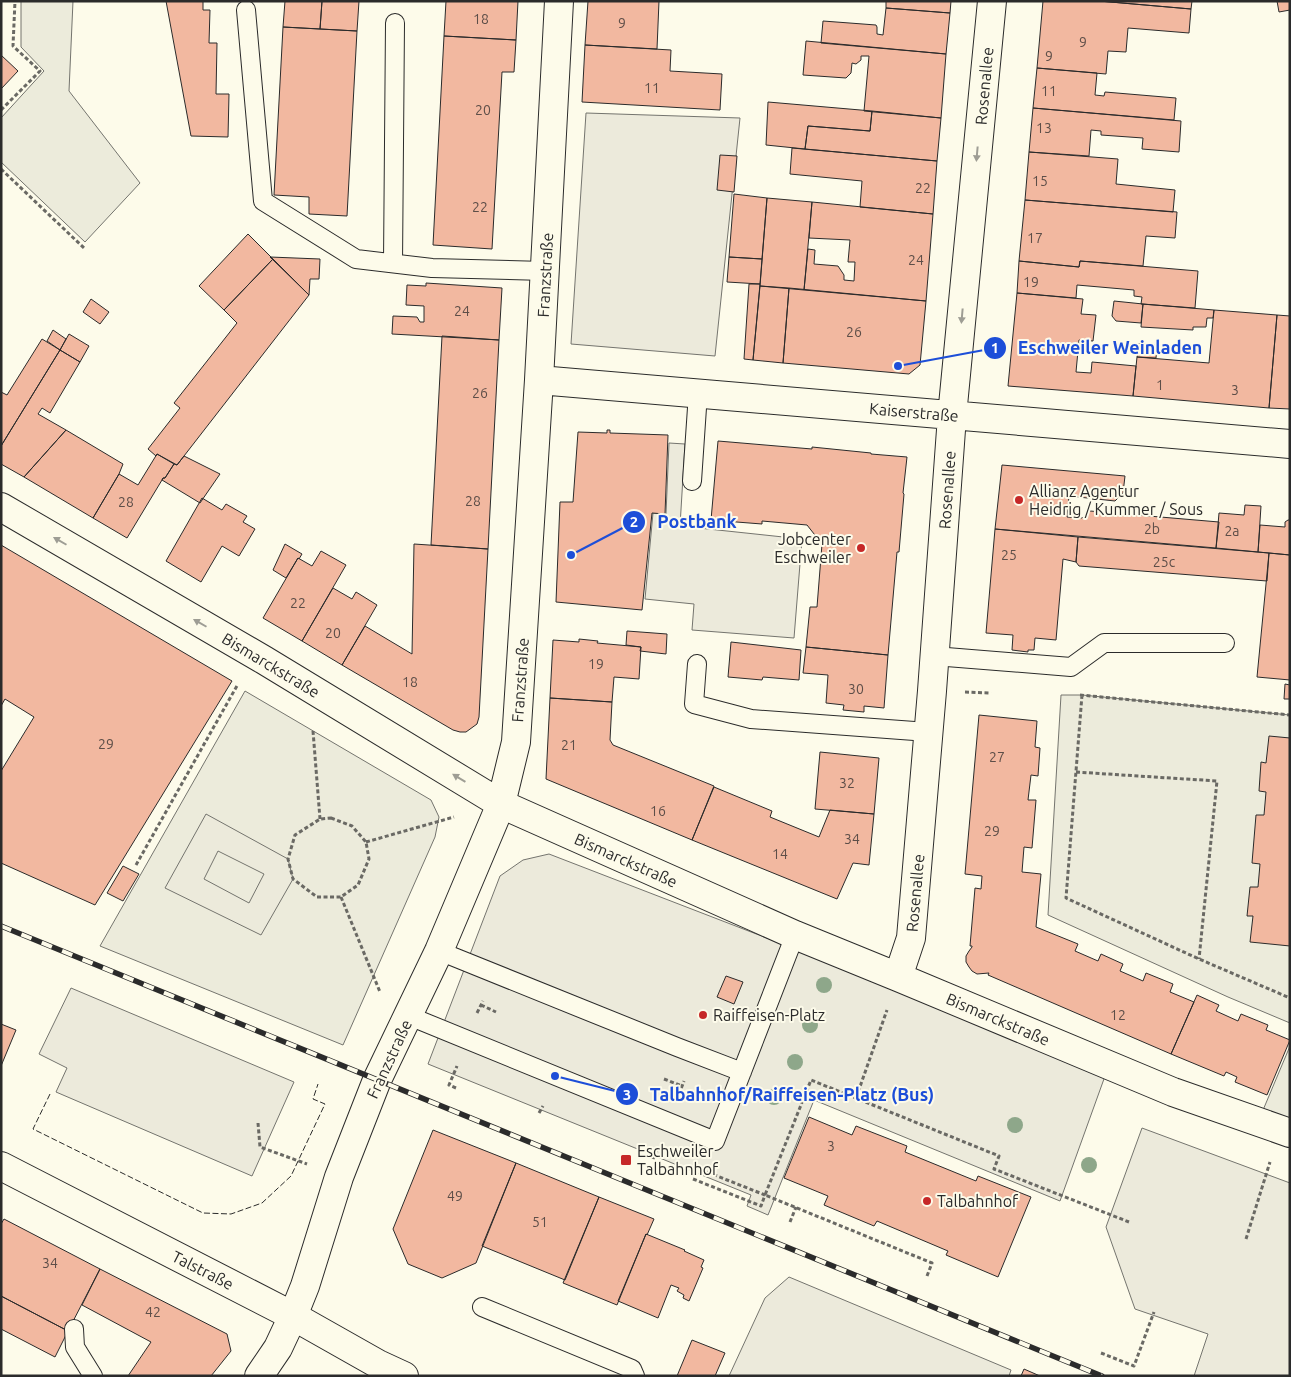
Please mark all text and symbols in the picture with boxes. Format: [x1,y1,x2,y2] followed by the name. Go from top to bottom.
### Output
[473,11,489,27] house number: 18
[618,15,626,31] house number: 9
[1079,34,1087,50] house number: 9
[972,46,996,126] street label: Rosenallee
[1045,48,1053,64] house number: 9
[644,80,660,96] house number: 11
[1041,83,1057,99] house number: 11
[475,102,491,118] house number: 20
[1036,120,1052,136] house number: 13
[973,147,981,163] one-way arrow
[1032,173,1048,189] house number: 15
[915,180,931,196] house number: 22
[472,199,488,215] house number: 22
[1027,230,1043,246] house number: 17
[534,232,556,318] street label: Franzstraße
[908,252,924,268] house number: 24
[1023,274,1039,290] house number: 19
[454,303,470,319] house number: 24
[957,308,965,324] one-way arrow
[846,324,862,340] house number: 26
[983,332,1213,365] callout: Eschweiler Weinladen
[1018,337,1202,357] text: Eschweiler Weinladen
[991,339,999,356] text: 1
[1156,377,1164,393] house number: 1
[1231,382,1239,398] house number: 3
[472,385,488,401] house number: 26
[869,399,959,425] street label: Kaiserstraße
[935,450,959,530] street label: Rosenallee
[1029,482,1203,518] place label: Allianz Agentur Heidrig / Kummer / Sous
[465,493,481,509] house number: 28
[118,494,134,510] house number: 28
[1013,494,1025,506] marker: Allianz Agentur Heidrig / Kummer / Sous
[622,505,746,538] callout: Postbank
[657,511,737,531] text: Postbank
[630,513,638,530] text: 2
[1144,521,1160,537] house number: 2b
[1224,523,1240,539] house number: 2a
[774,530,851,566] place label: Jobcenter Eschweiler
[52,537,67,545] one-way arrow
[855,542,867,554] marker: Jobcenter Eschweiler
[1001,547,1017,563] house number: 25
[1153,554,1176,570] house number: 25c
[290,595,306,611] house number: 22
[193,619,206,628] one-way arrow
[325,625,341,641] house number: 20
[219,629,323,701] street label: Bismarckstraße
[508,637,532,723] street label: Franzstraße
[588,656,604,672] house number: 19
[402,674,418,690] house number: 18
[848,681,864,697] house number: 30
[98,736,114,752] house number: 29
[561,737,577,753] house number: 21
[989,749,1005,765] house number: 27
[453,774,466,783] one-way arrow
[839,775,855,791] house number: 32
[650,803,666,819] house number: 16
[984,823,1000,839] house number: 29
[572,829,680,891] street label: Bismarckstraße
[844,831,860,847] house number: 34
[772,846,788,862] house number: 14
[903,853,927,933] street label: Rosenallee
[944,989,1052,1049] street label: Bismarckstraße
[713,1006,825,1024] place label: Raiffeisen-Platz
[1110,1007,1126,1023] house number: 12
[697,1009,709,1021] marker: Raiffeisen-Platz
[363,1017,415,1101] street label: Franzstraße
[615,1078,944,1111] callout: Talbahnhof/Raiffeisen-Platz (Bus)
[650,1084,934,1105] text: Talbahnhof/Raiffeisen-Platz (Bus)
[623,1086,631,1103] text: 3
[827,1138,835,1154] house number: 3
[637,1142,719,1178] place label: Eschweiler Talbahnhof
[619,1153,633,1167] marker: Eschweiler Talbahnhof
[447,1188,463,1204] house number: 49
[937,1192,1019,1210] place label: Talbahnhof
[921,1195,933,1207] marker: Talbahnhof
[532,1214,548,1230] house number: 51
[169,1247,237,1293] street label: Talstraße
[42,1255,58,1271] house number: 34
[145,1304,161,1320] house number: 42

